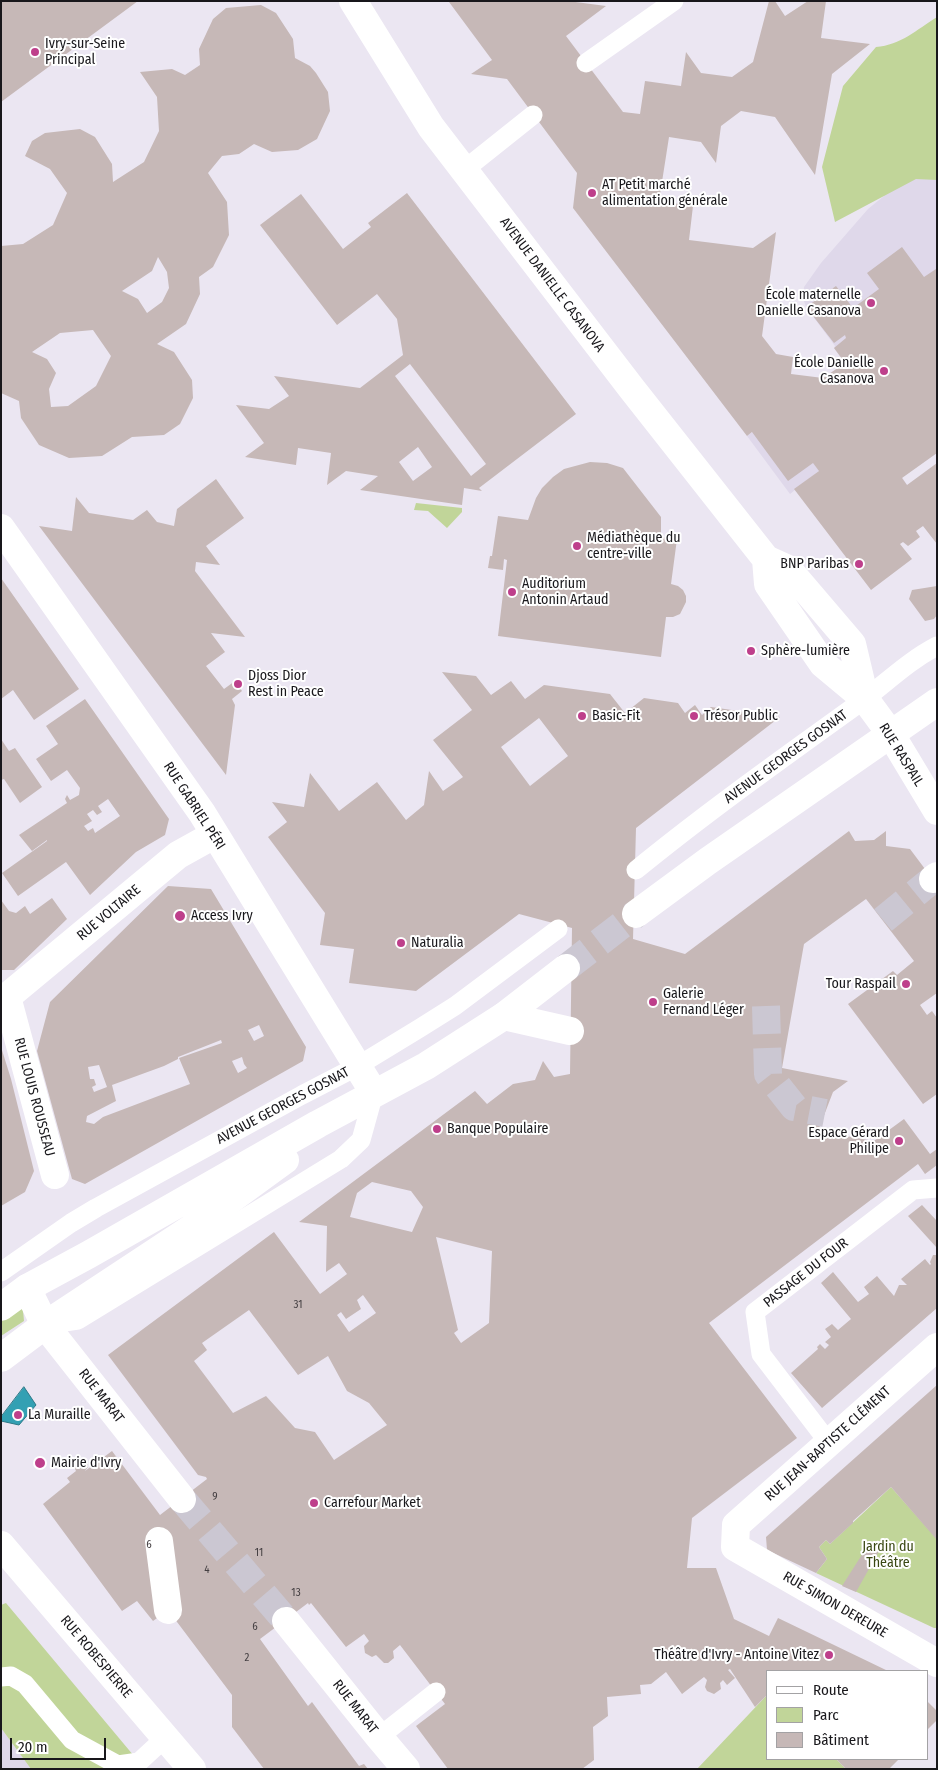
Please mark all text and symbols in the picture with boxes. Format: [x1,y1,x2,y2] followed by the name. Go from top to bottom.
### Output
[45,36,125,68] place label: Ivry-sur-Seine Principal
[29,46,41,58] marker: Ivry-sur-Seine Principal
[602,177,728,210] place label: AT Petit marché alimentation générale
[586,187,598,199] marker: AT Petit marché alimentation générale
[496,214,608,356] street label: AVENUE DANIELLE CASANOVA
[757,287,861,320] place label: École maternelle Danielle Casanova
[865,297,877,309] marker: École maternelle Danielle Casanova
[794,355,874,388] place label: École Danielle Casanova
[878,365,890,377] marker: École Danielle Casanova
[587,530,680,562] place label: Médiathèque du centre-ville
[571,540,583,552] marker: Médiathèque du centre-ville
[780,556,849,572] place label: BNP Paribas
[853,558,865,570] marker: BNP Paribas
[522,576,608,608] place label: Auditorium Antonin Artaud
[506,586,518,598] marker: Auditorium Antonin Artaud
[761,643,850,659] place label: Sphère-lumière
[745,645,757,657] marker: Sphère-lumière
[248,668,324,700] place label: Djoss Dior Rest in Peace
[232,678,244,690] marker: Djoss Dior Rest in Peace
[721,707,851,807] street label: AVENUE GEORGES GOSNAT
[592,708,640,724] place label: Basic-Fit
[704,708,778,724] place label: Trésor Public
[576,710,588,722] marker: Basic-Fit
[688,710,700,722] marker: Trésor Public
[875,720,927,790] street label: RUE RASPAIL
[159,759,229,853] street label: RUE GABRIEL PÉRI
[74,882,144,944] street label: RUE VOLTAIRE
[191,908,253,924] place label: Access Ivry
[173,909,187,923] marker: Access Ivry
[411,935,464,951] place label: Naturalia
[395,937,407,949] marker: Naturalia
[826,976,896,992] place label: Tour Raspail
[900,978,912,990] marker: Tour Raspail
[663,986,744,1019] place label: Galerie Fernand Léger
[647,996,659,1008] marker: Galerie Fernand Léger
[10,1036,58,1158] street label: RUE LOUIS ROUSSEAU
[214,1064,352,1148] street label: AVENUE GEORGES GOSNAT
[447,1121,548,1137] place label: Banque Populaire
[431,1123,443,1135] marker: Banque Populaire
[808,1125,889,1158] place label: Espace Gérard Philipe
[893,1135,905,1147] marker: Espace Gérard Philipe
[760,1235,852,1311] street label: PASSAGE DU FOUR
[294,1298,302,1312] house number: 31
[75,1366,127,1426] street label: RUE MARAT
[762,1383,894,1505] street label: RUE JEAN-BAPTISTE CLÉMENT
[28,1407,91,1423] place label: La Muraille
[12,1409,24,1421] marker: La Muraille
[51,1455,121,1471] place label: Mairie d'Ivry
[33,1456,47,1470] marker: Mairie d'Ivry
[212,1490,218,1504] house number: 9
[324,1495,421,1511] place label: Carrefour Market
[308,1497,320,1509] marker: Carrefour Market
[146,1538,152,1552] house number: 6
[862,1539,914,1571] park label: Jardin du Théâtre
[255,1546,263,1560] house number: 11
[204,1563,210,1577] house number: 4
[780,1568,890,1642] street label: RUE SIMON DEREURE
[291,1586,301,1600] house number: 13
[57,1612,135,1702] street label: RUE ROBESPIERRE
[252,1620,258,1634] house number: 6
[654,1647,819,1663] place label: Théâtre d'Ivry - Antoine Vitez
[823,1649,835,1661] marker: Théâtre d'Ivry - Antoine Vitez
[245,1651,249,1665] house number: 2
[766,1670,928,1760] legend
[329,1677,381,1737] street label: RUE MARAT
[813,1681,849,1699] text: Route
[813,1706,839,1724] text: Parc
[12,1728,109,1760] scale bar
[813,1731,869,1749] text: Bâtiment
[18,1738,48,1756] text: 20 m

